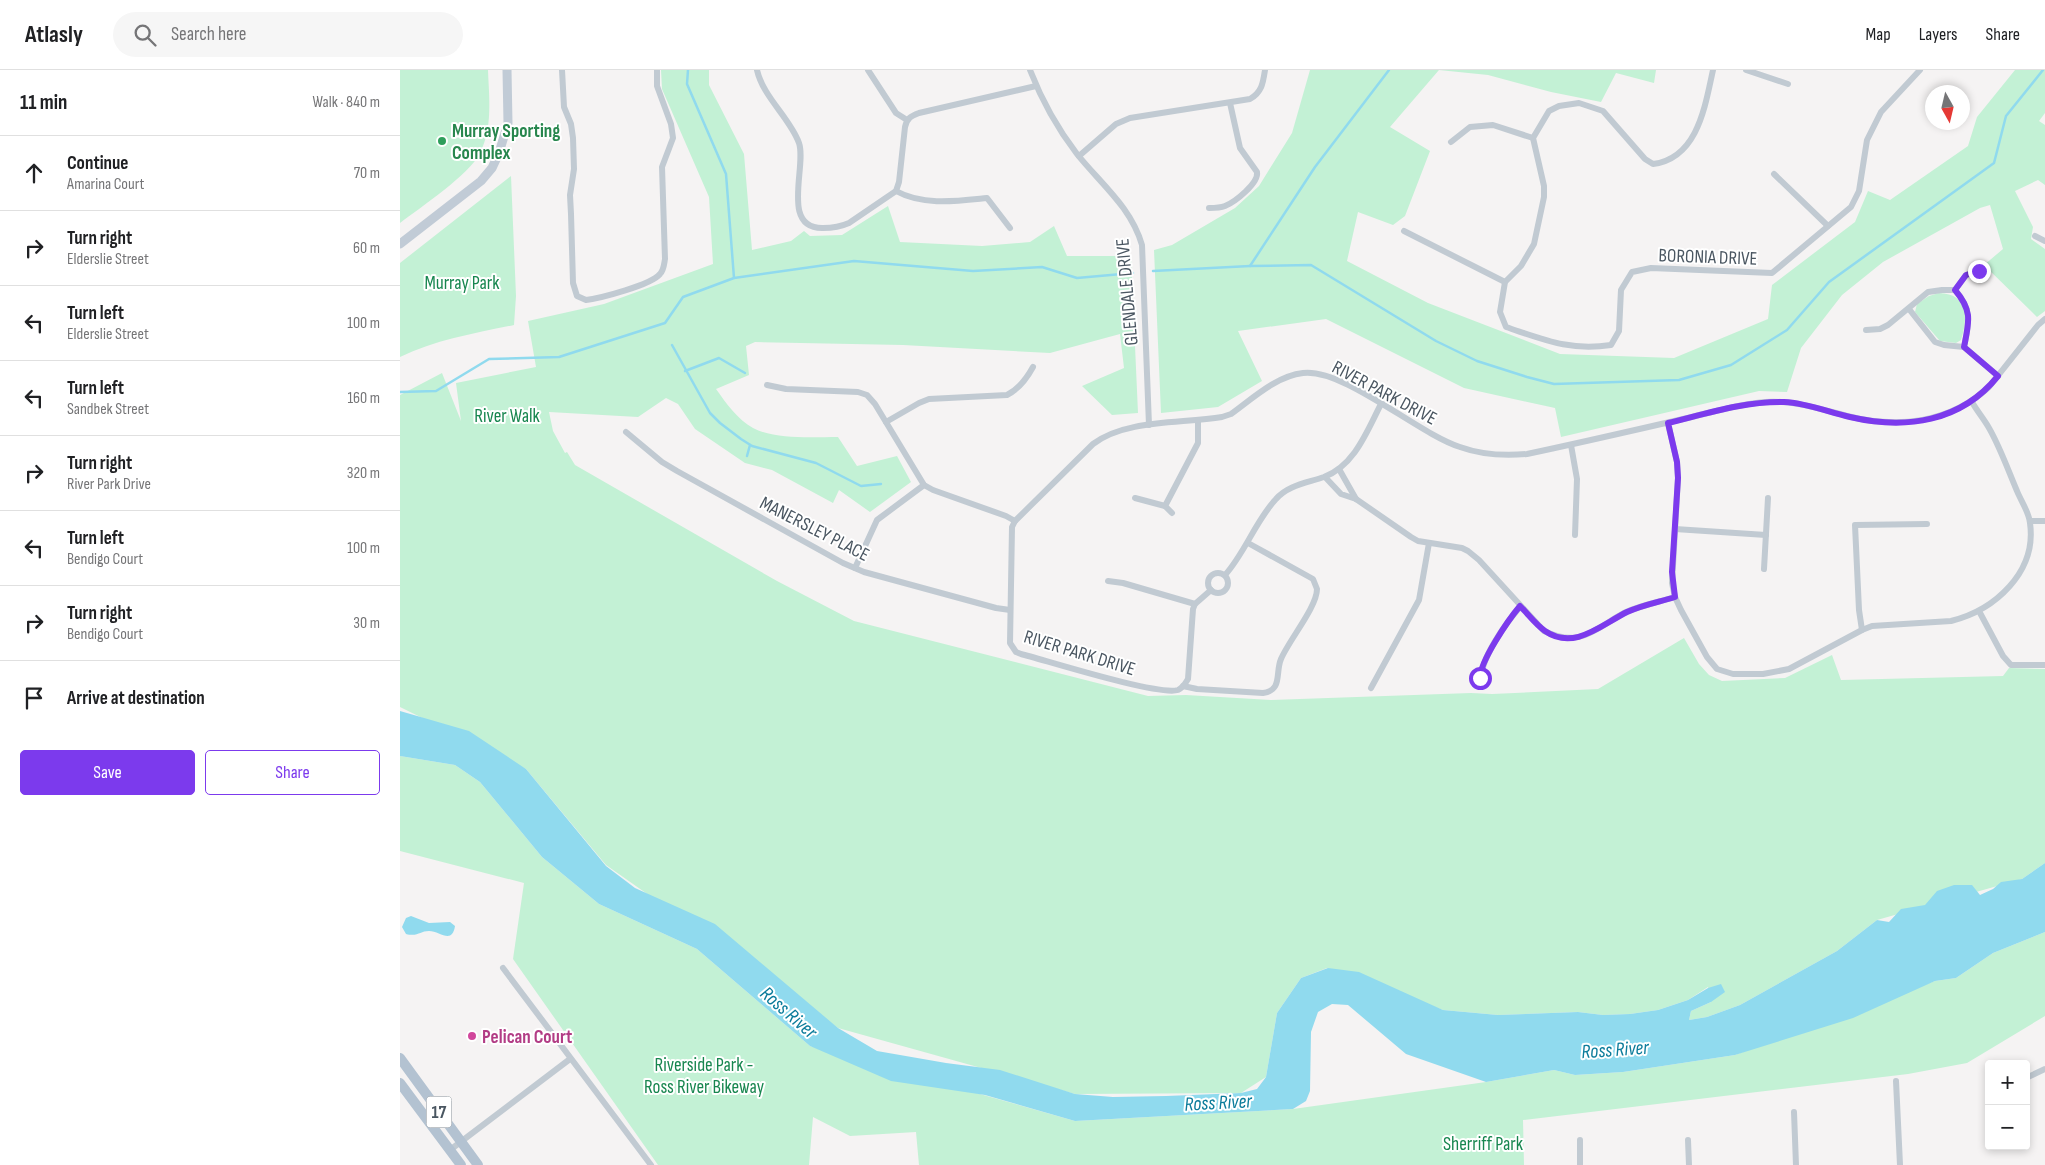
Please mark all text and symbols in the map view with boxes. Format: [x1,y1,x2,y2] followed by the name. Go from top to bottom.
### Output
[113,12,463,57] search box
[25,20,83,49] text: Atlasly
[131,21,159,49] icon: search
[171,23,246,46] text: Search here
[1866,24,1891,45] text: Map
[1919,24,1958,45] text: Layers
[1986,24,2020,45] text: Share
[1925,85,1970,130] north arrow
[20,90,67,115] text: 11 min
[313,93,380,112] text: Walk · 840 m
[452,120,560,165] place label: Murray Sporting Complex
[436,135,448,147] marker: Murray Sporting Complex
[67,152,128,175] text: Continue
[20,159,48,187] icon: ahead
[354,164,380,183] text: 70 m
[67,175,144,194] text: Amarina Court
[67,227,132,250] text: Turn right
[20,234,48,262] icon: right
[1111,237,1144,346] street label: GLENDALE DRIVE
[353,239,380,258] text: 60 m
[1658,244,1758,271] street label: BORONIA DRIVE
[67,250,149,269] text: Elderslie Street
[1968,260,1991,283] route end
[424,272,500,295] park label: Murray Park
[67,302,124,325] text: Turn left
[20,309,48,337] icon: left
[347,314,380,333] text: 100 m
[67,325,149,344] text: Elderslie Street
[1328,356,1441,431] street label: RIVER PARK DRIVE
[67,377,124,400] text: Turn left
[20,384,48,412] icon: left
[347,389,380,408] text: 160 m
[67,400,149,419] text: Sandbek Street
[474,405,541,428] park label: River Walk
[67,452,132,475] text: Turn right
[20,459,48,487] icon: right
[347,464,380,483] text: 320 m
[67,475,151,494] text: River Park Drive
[756,492,873,567] street label: MANERSLEY PLACE
[67,527,124,550] text: Turn left
[20,534,48,562] icon: left
[347,539,380,558] text: 100 m
[67,550,143,569] text: Bendigo Court
[67,602,132,625] text: Turn right
[20,609,48,637] icon: right
[353,614,380,633] text: 30 m
[67,625,143,644] text: Bendigo Court
[1021,626,1138,681] street label: RIVER PARK DRIVE
[1469,667,1492,690] route start
[20,684,48,712] icon: arrive
[67,687,205,710] text: Arrive at destination
[20,750,195,795] button: Save
[205,750,380,795] button: Share
[755,982,823,1045] water label: Ross River
[482,1026,572,1049] place label: Pelican Court
[466,1030,478,1042] marker: Pelican Court
[1581,1036,1651,1064] water label: Ross River
[644,1054,765,1099] park label: Riverside Park - Ross River Bikeway
[1985,1060,2030,1150] map controls
[1985,1060,2030,1105] button: +
[1184,1089,1254,1117] water label: Ross River
[426,1096,452,1128] road number: 17
[1985,1105,2030,1150] button: −
[1443,1133,1524,1156] park label: Sherriff Park

